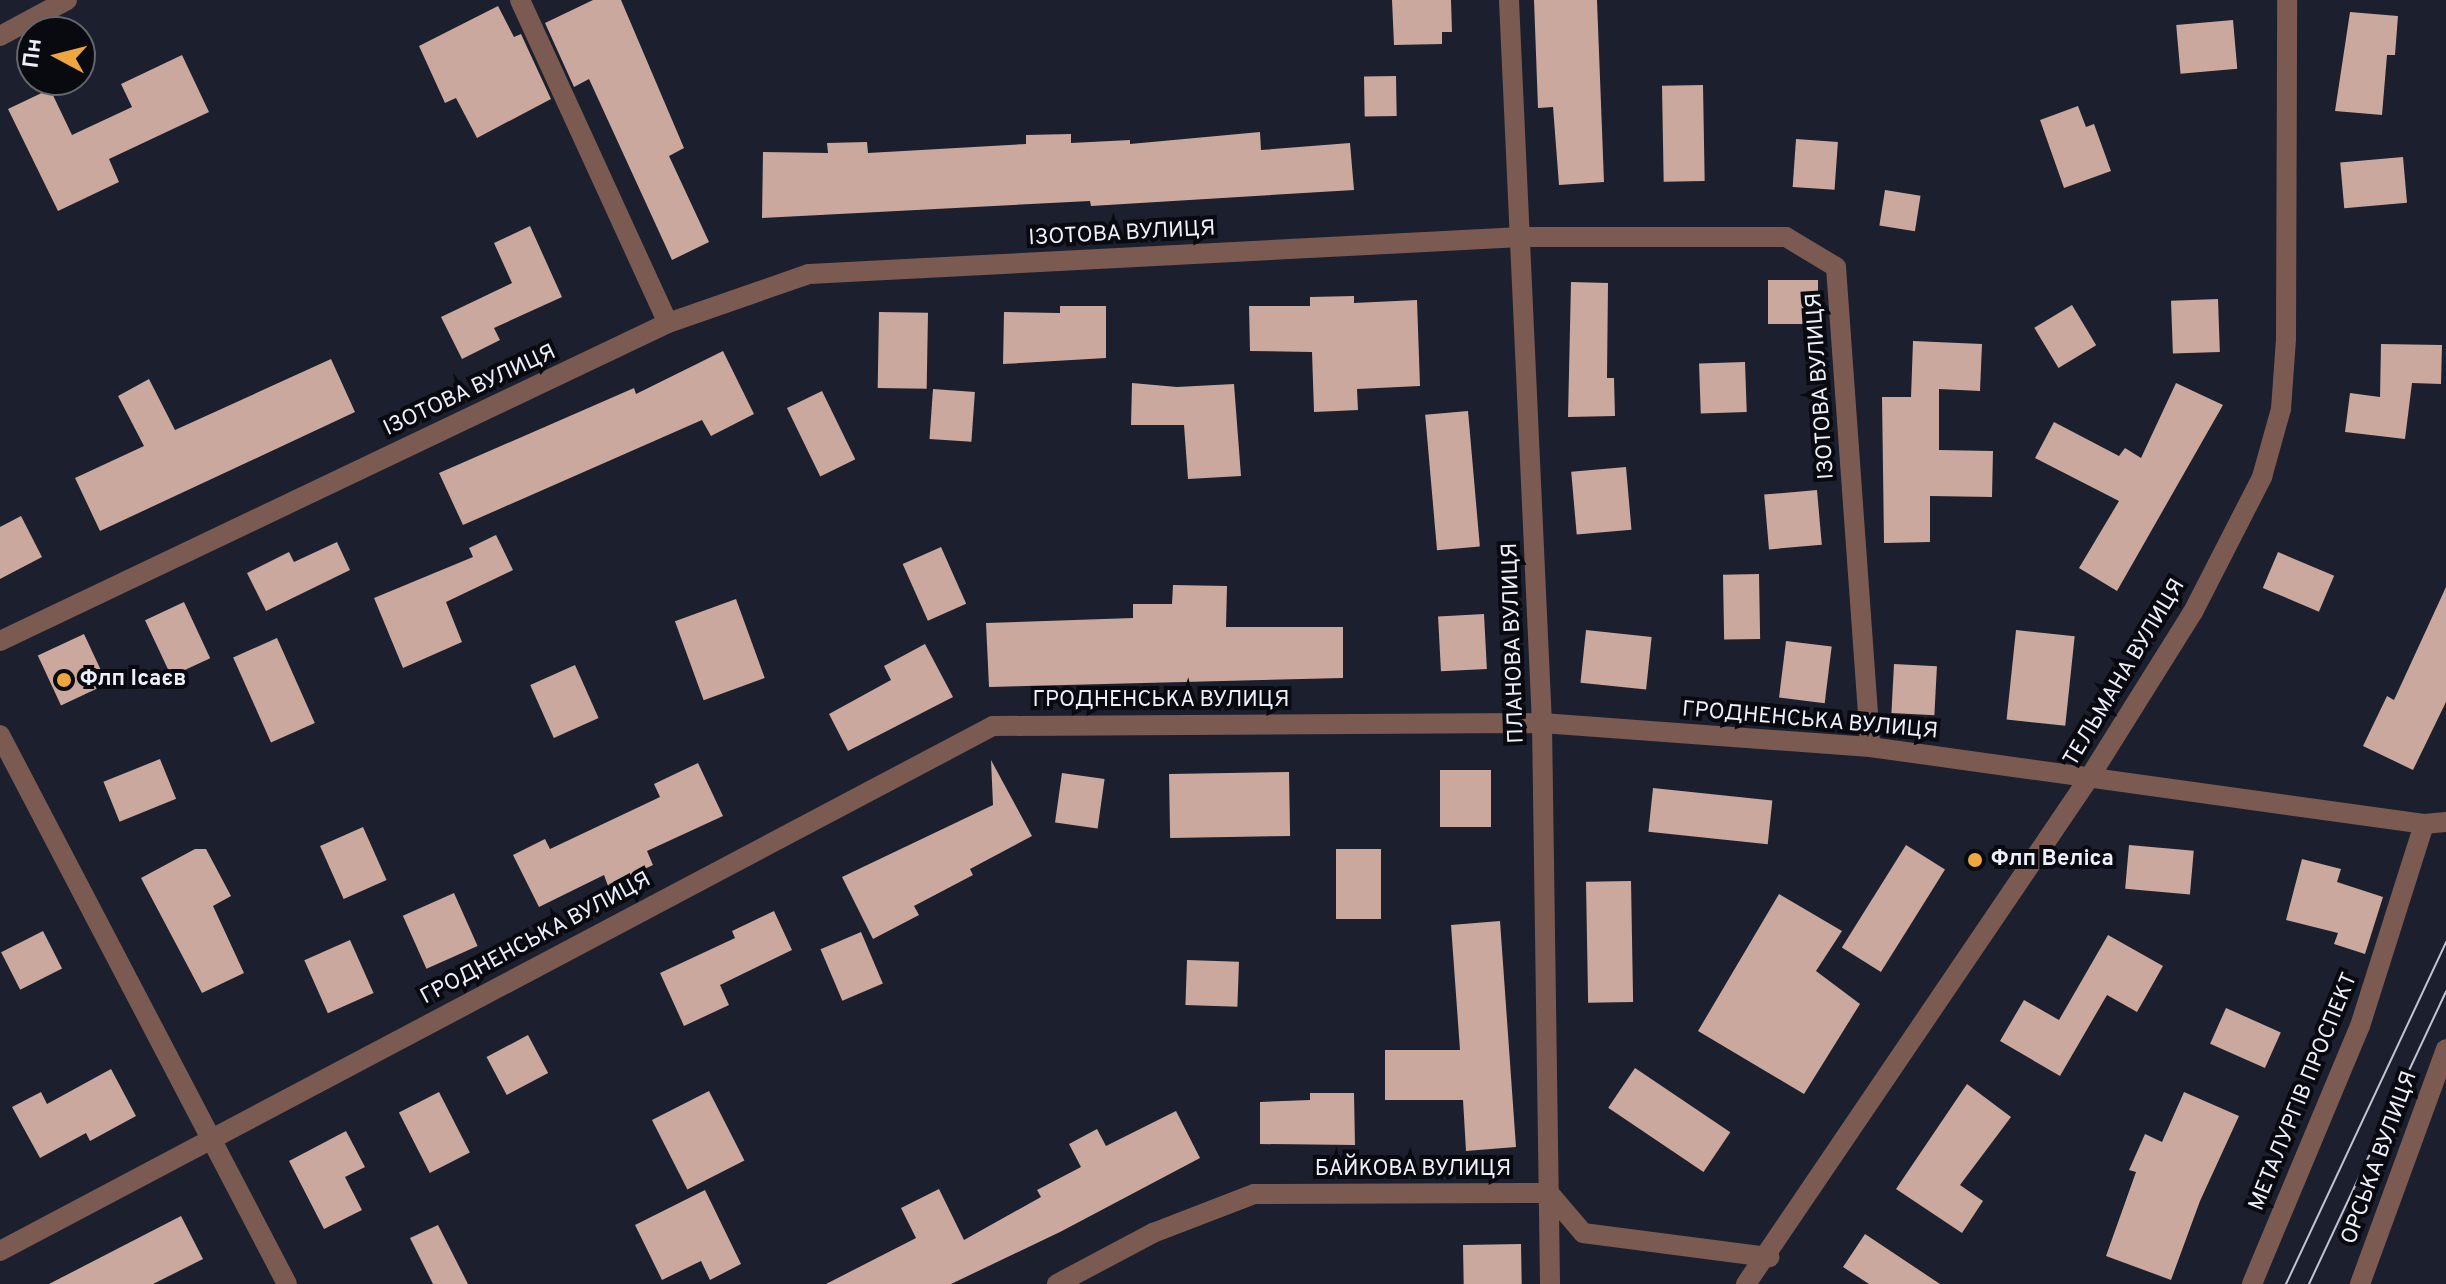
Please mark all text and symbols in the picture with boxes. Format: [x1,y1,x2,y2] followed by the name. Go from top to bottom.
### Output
[16,16,96,96] north arrow
[18,37,49,70] text: Пн
[1027,216,1217,252] street label: ІЗОТОВА ВУЛИЦЯ
[1801,291,1841,481] street label: ІЗОТОВА ВУЛИЦЯ
[379,339,561,443] street label: ІЗОТОВА ВУЛИЦЯ
[1497,542,1531,744] street label: ПЛАНОВА ВУЛИЦЯ
[2058,574,2192,772] street label: ТЕЛЬМАНА ВУЛИЦЯ
[80,667,186,693] place label: Флп Ісаєв
[55,671,73,689] marker: Флп Ісаєв
[1032,688,1290,714] street label: ГРОДНЕНСЬКА ВУЛИЦЯ
[1680,697,1940,745] street label: ГРОДНЕНСЬКА ВУЛИЦЯ
[1991,847,2114,873] place label: Флп Веліса
[1966,851,1984,869] marker: Флп Веліса
[416,867,656,1011] street label: ГРОДНЕНСЬКА ВУЛИЦЯ
[2244,969,2364,1215] street label: МЕТАЛУРГІВ ПРОСПЕКТ
[2336,1068,2424,1248] street label: ОРСЬКА ВУЛИЦЯ
[1314,1157,1512,1183] street label: БАЙКОВА ВУЛИЦЯ

